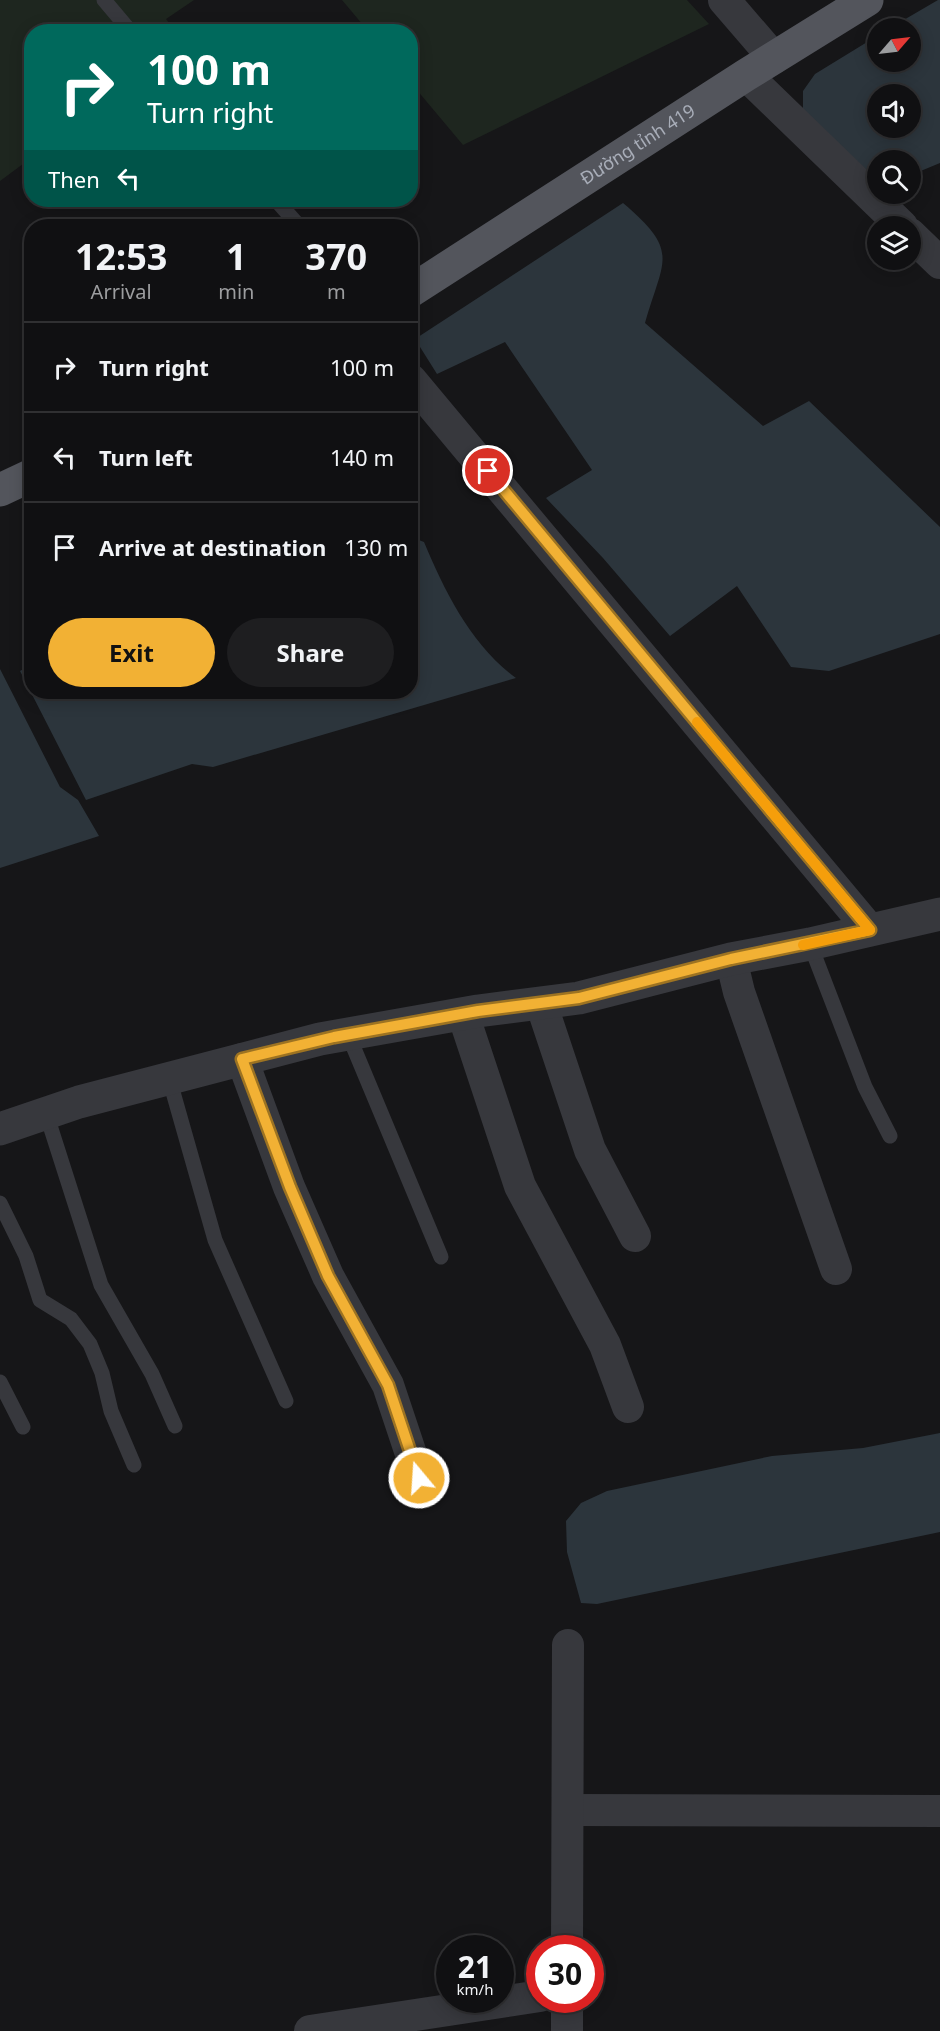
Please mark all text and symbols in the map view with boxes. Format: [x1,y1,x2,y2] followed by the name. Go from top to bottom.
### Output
[867,18,921,72] north arrow
[867,18,921,270] map controls
[147,40,271,97] text: 100 m
[48,48,126,126] icon: right
[867,84,921,138] button: sound
[147,94,273,131] text: Turn right
[575,98,699,190] street label: Đường tỉnh 419
[867,150,921,204] button: search
[112,162,145,195] icon: left
[48,164,100,194] text: Then
[867,216,921,270] button: layers
[75,232,167,281] text: 12:53
[226,232,247,281] text: 1
[305,232,367,281] text: 370
[91,278,152,305] text: Arrival
[218,278,254,305] text: min
[327,278,346,305] text: m
[48,351,81,384] icon: right
[99,352,209,382] text: Turn right
[330,352,394,382] text: 100 m
[48,441,81,474] icon: left
[99,442,193,472] text: Turn left
[330,442,394,472] text: 140 m
[462,445,513,496] pin
[471,454,504,487] icon: arrive
[48,531,81,564] icon: arrive
[99,532,326,562] text: Arrive at destination
[344,532,408,562] text: 130 m
[48,618,215,687] button: Exit
[227,618,394,687] button: Share
[387,1446,451,1510] position arrow
[526,1935,604,2013] speed limit sign: 30
[458,1946,492,1987] text: 21
[457,1979,493,1999] text: km/h

